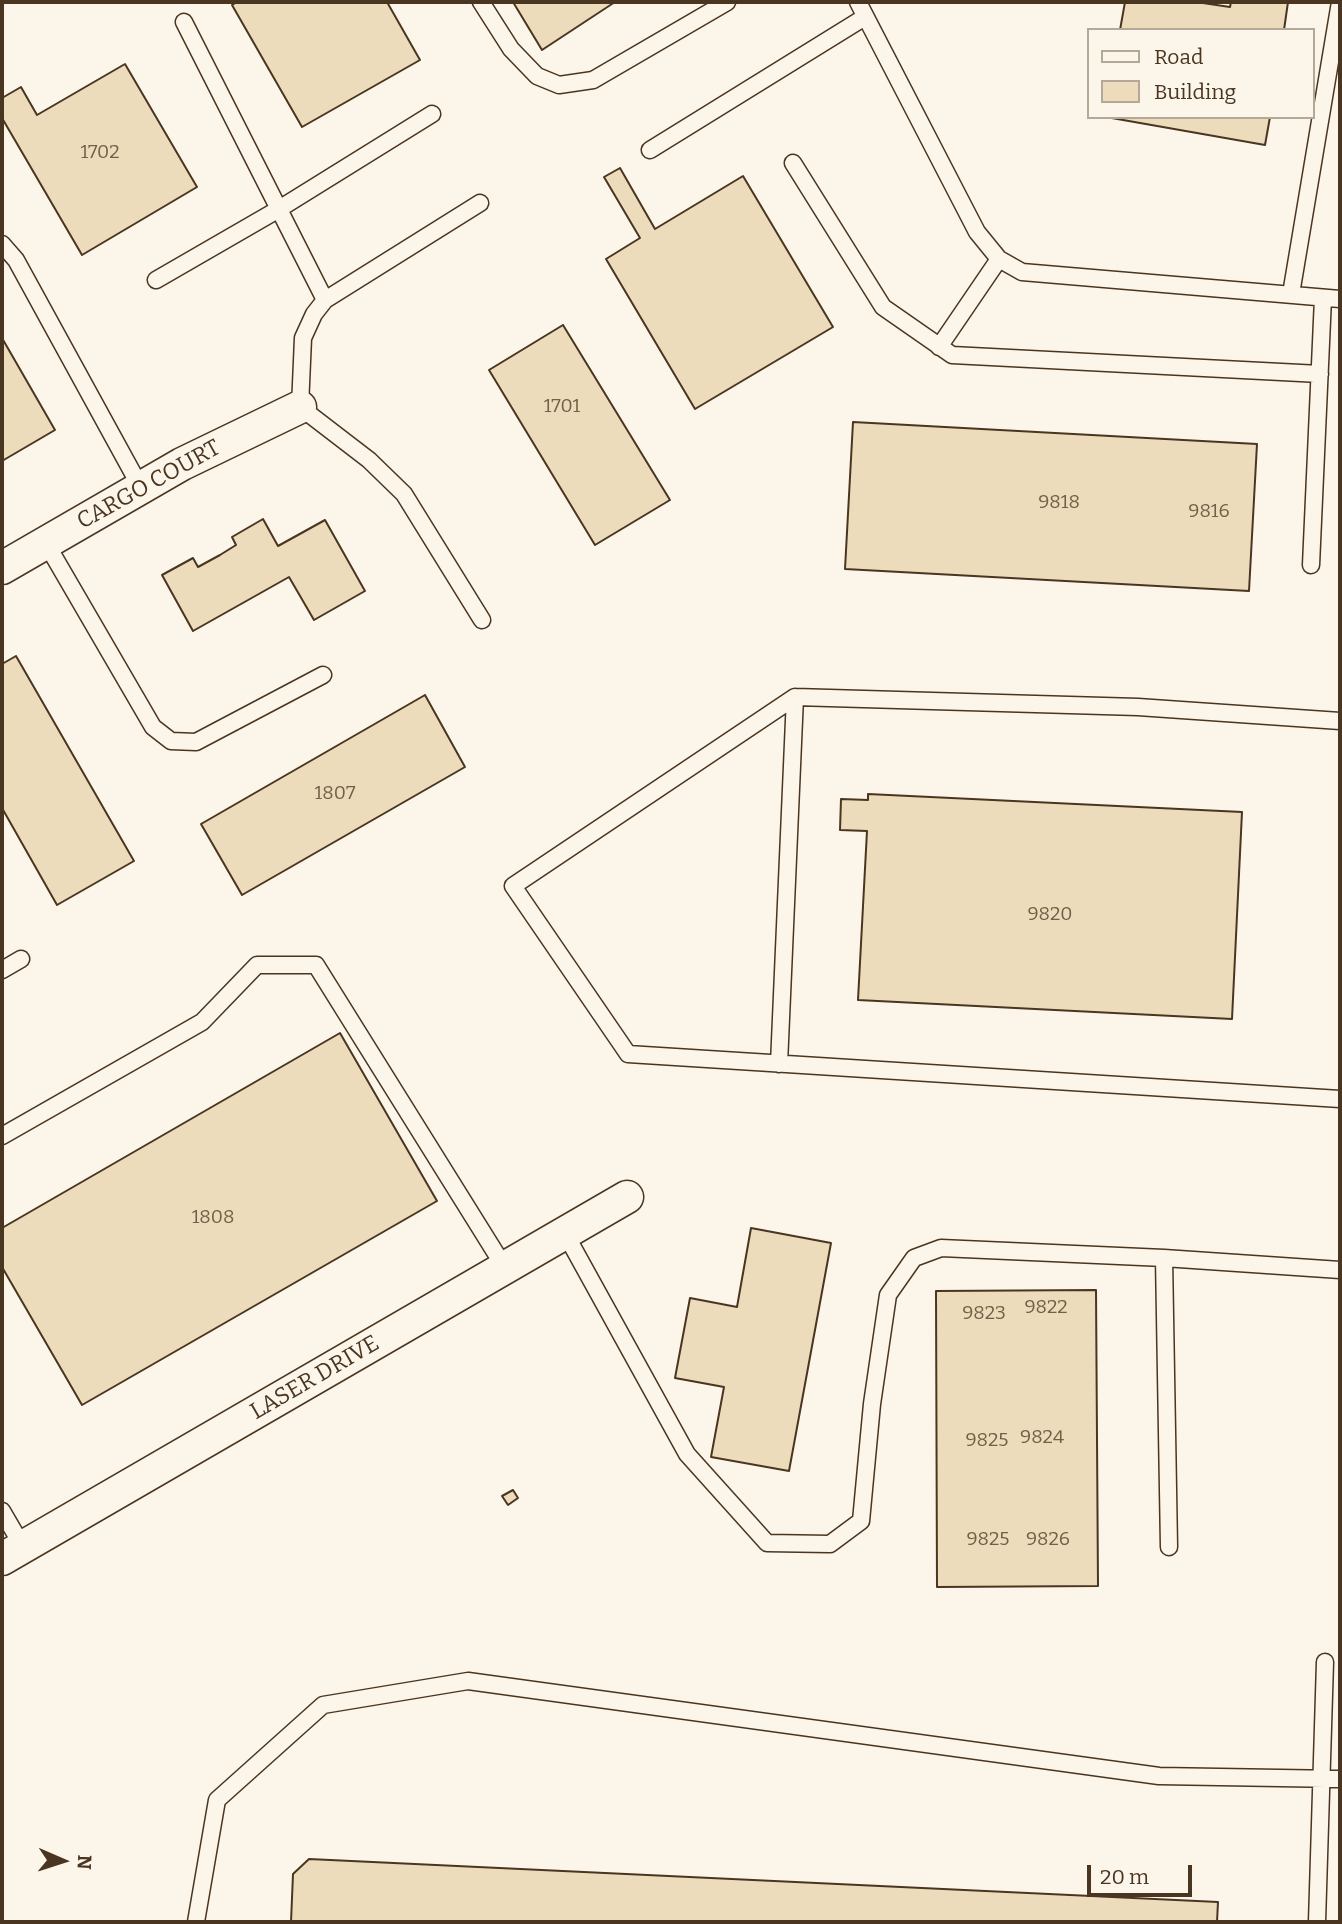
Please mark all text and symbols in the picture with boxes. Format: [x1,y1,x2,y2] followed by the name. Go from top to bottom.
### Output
[1086,28,1314,119] legend
[1154,44,1203,70] text: Road
[1154,79,1236,105] text: Building
[80,142,120,164] house number: 1702
[544,396,580,418] house number: 1701
[73,434,225,536] street label: CARGO COURT
[1038,492,1080,514] house number: 9818
[1188,501,1230,523] house number: 9816
[315,783,355,805] house number: 1807
[1027,904,1073,926] house number: 9820
[192,1207,234,1229] house number: 1808
[1024,1297,1068,1319] house number: 9822
[962,1303,1006,1325] house number: 9823
[246,1330,384,1426] street label: LASER DRIVE
[1020,1427,1064,1449] house number: 9824
[965,1430,1009,1452] house number: 9825
[966,1529,1010,1551] house number: 9825
[1026,1529,1070,1551] house number: 9826
[28,1826,98,1896] north arrow
[1090,1850,1195,1894] scale bar
[73,1854,96,1870] text: N
[1100,1864,1149,1890] text: 20 m

